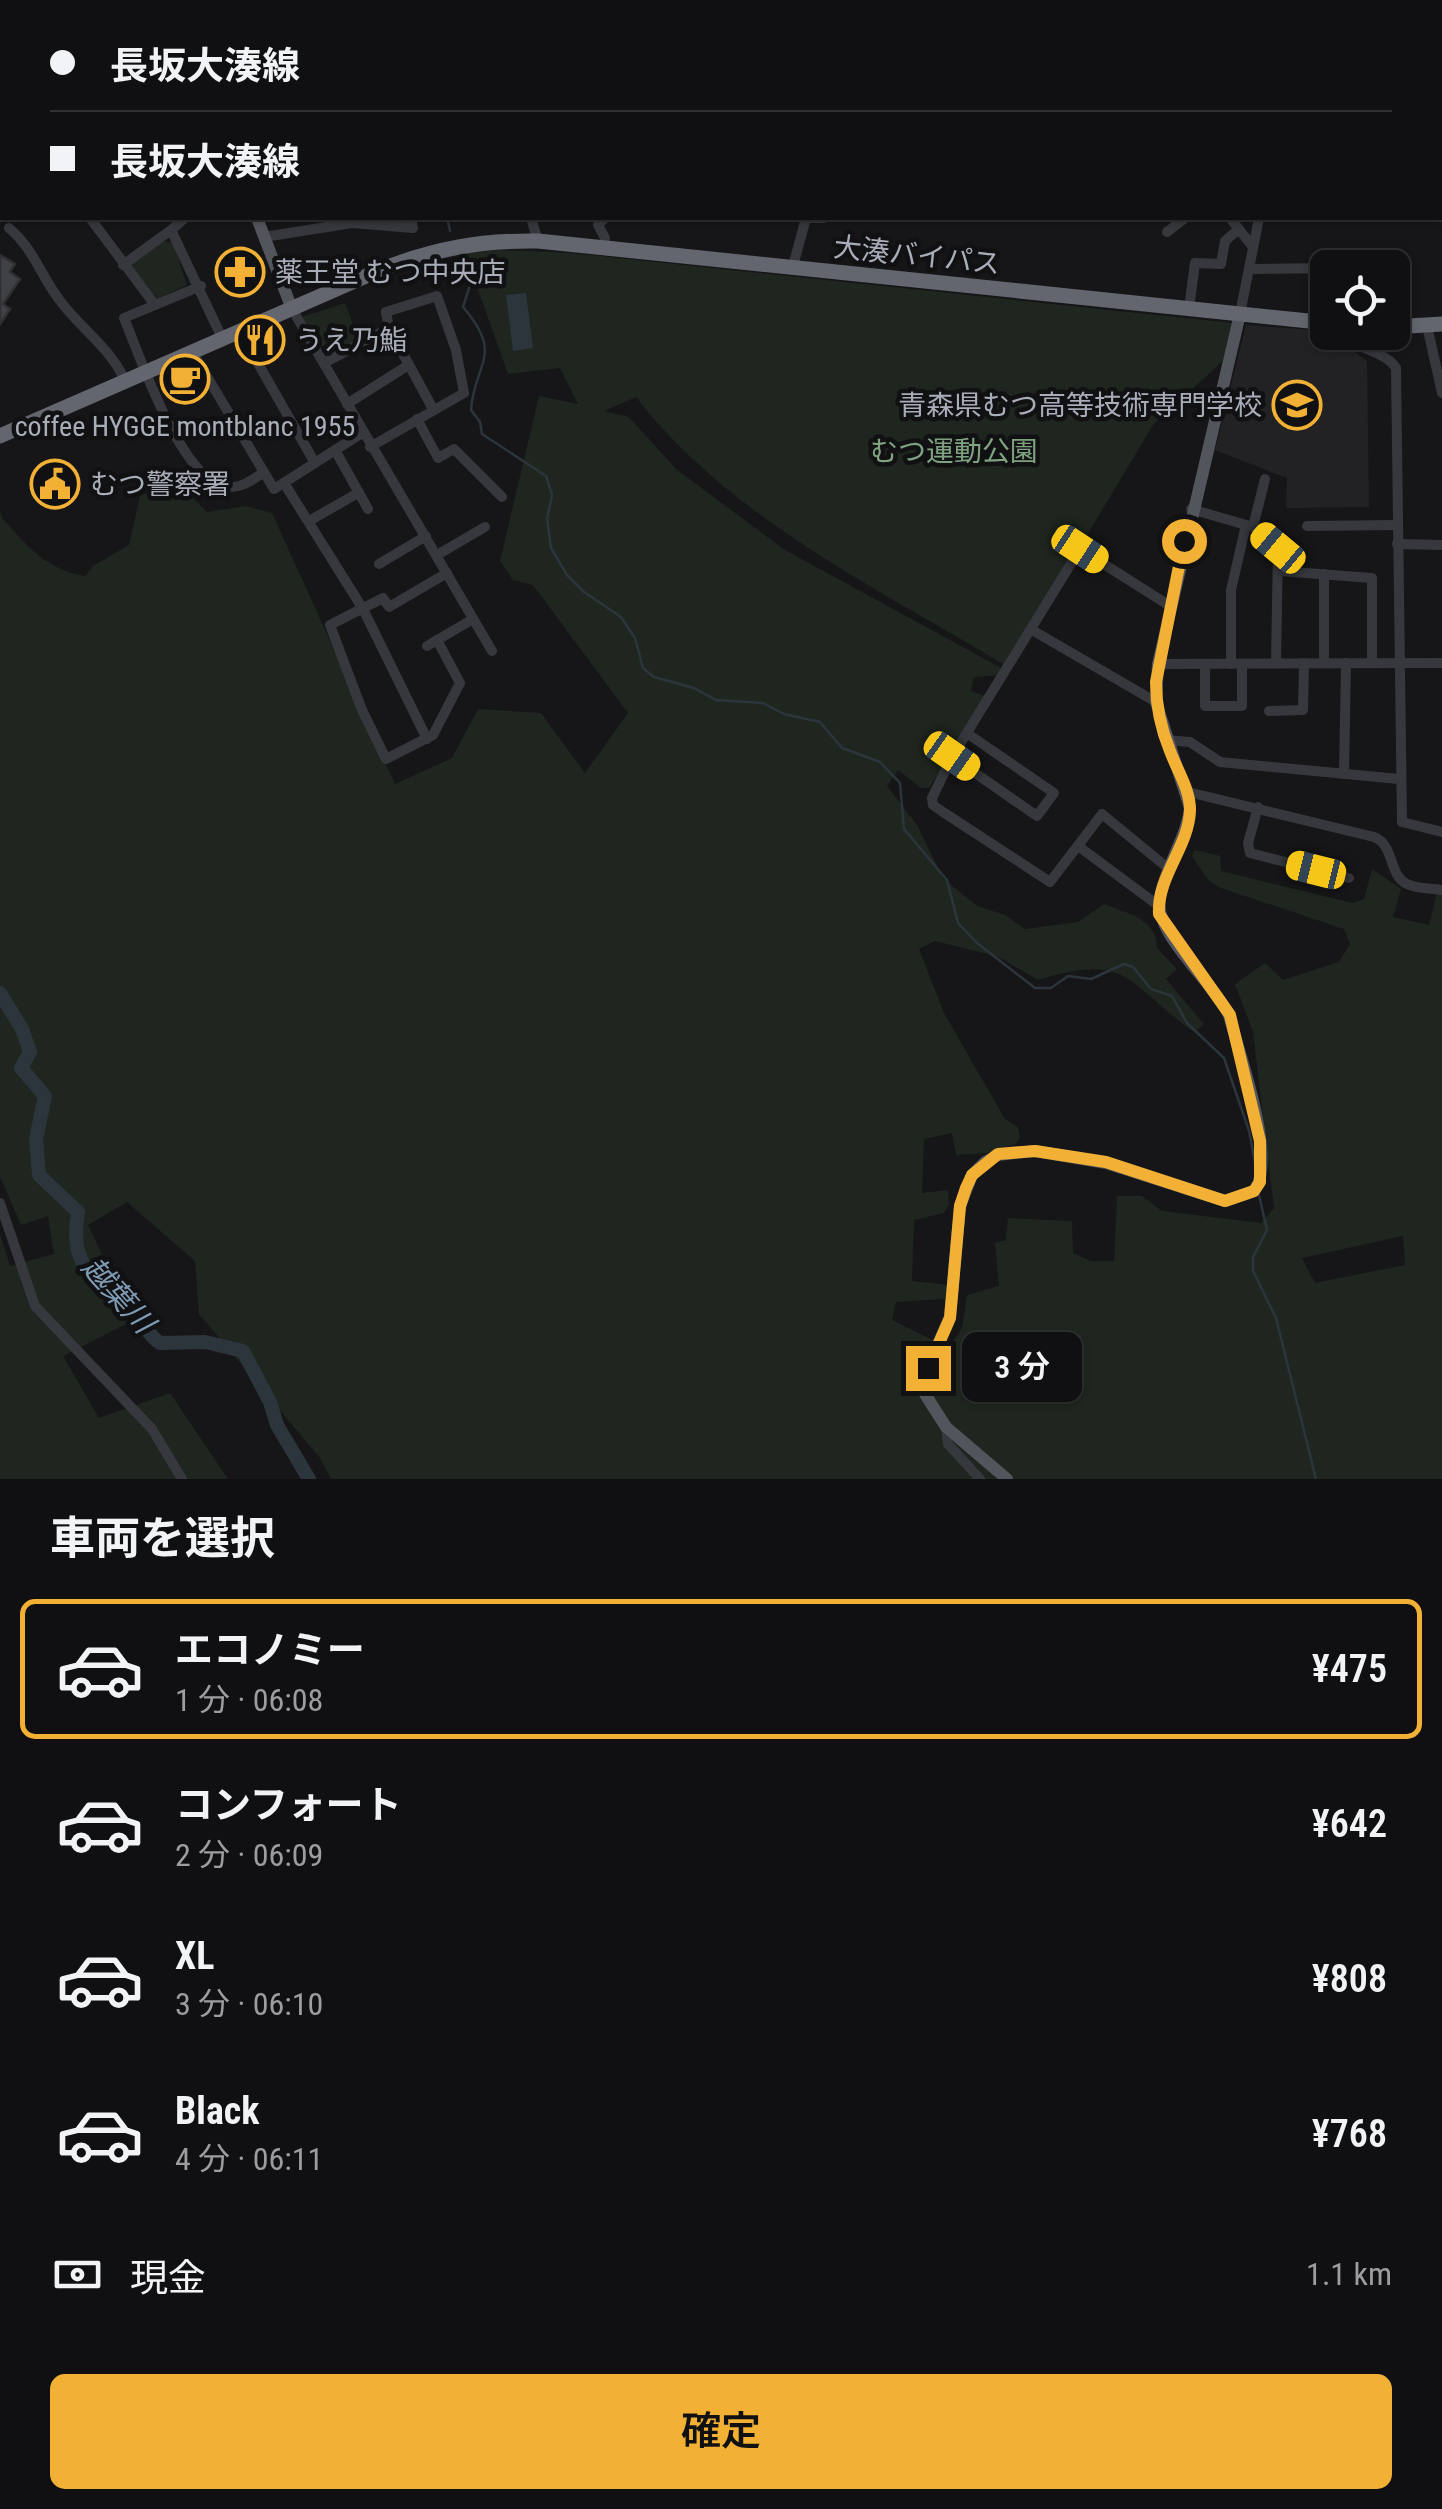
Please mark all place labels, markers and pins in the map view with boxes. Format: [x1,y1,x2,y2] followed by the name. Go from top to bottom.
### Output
[214,246,266,298] pharmacy icon: 薬王堂 むつ中央店
[275,256,505,289] place label: 薬王堂 むつ中央店
[234,314,286,366] restaurant icon: うえ乃鮨
[295,324,407,357] place label: うえ乃鮨
[159,353,211,405] cafe icon: coffee HYGGE montblanc 1955
[1271,379,1323,431] school or university icon: 青森県むつ高等技術専門学校
[898,389,1262,422] place label: 青森県むつ高等技術専門学校
[15,410,355,443] place label: coffee HYGGE montblanc 1955
[29,458,81,510] public building icon: むつ警察署
[90,468,230,501] place label: むつ警察署

